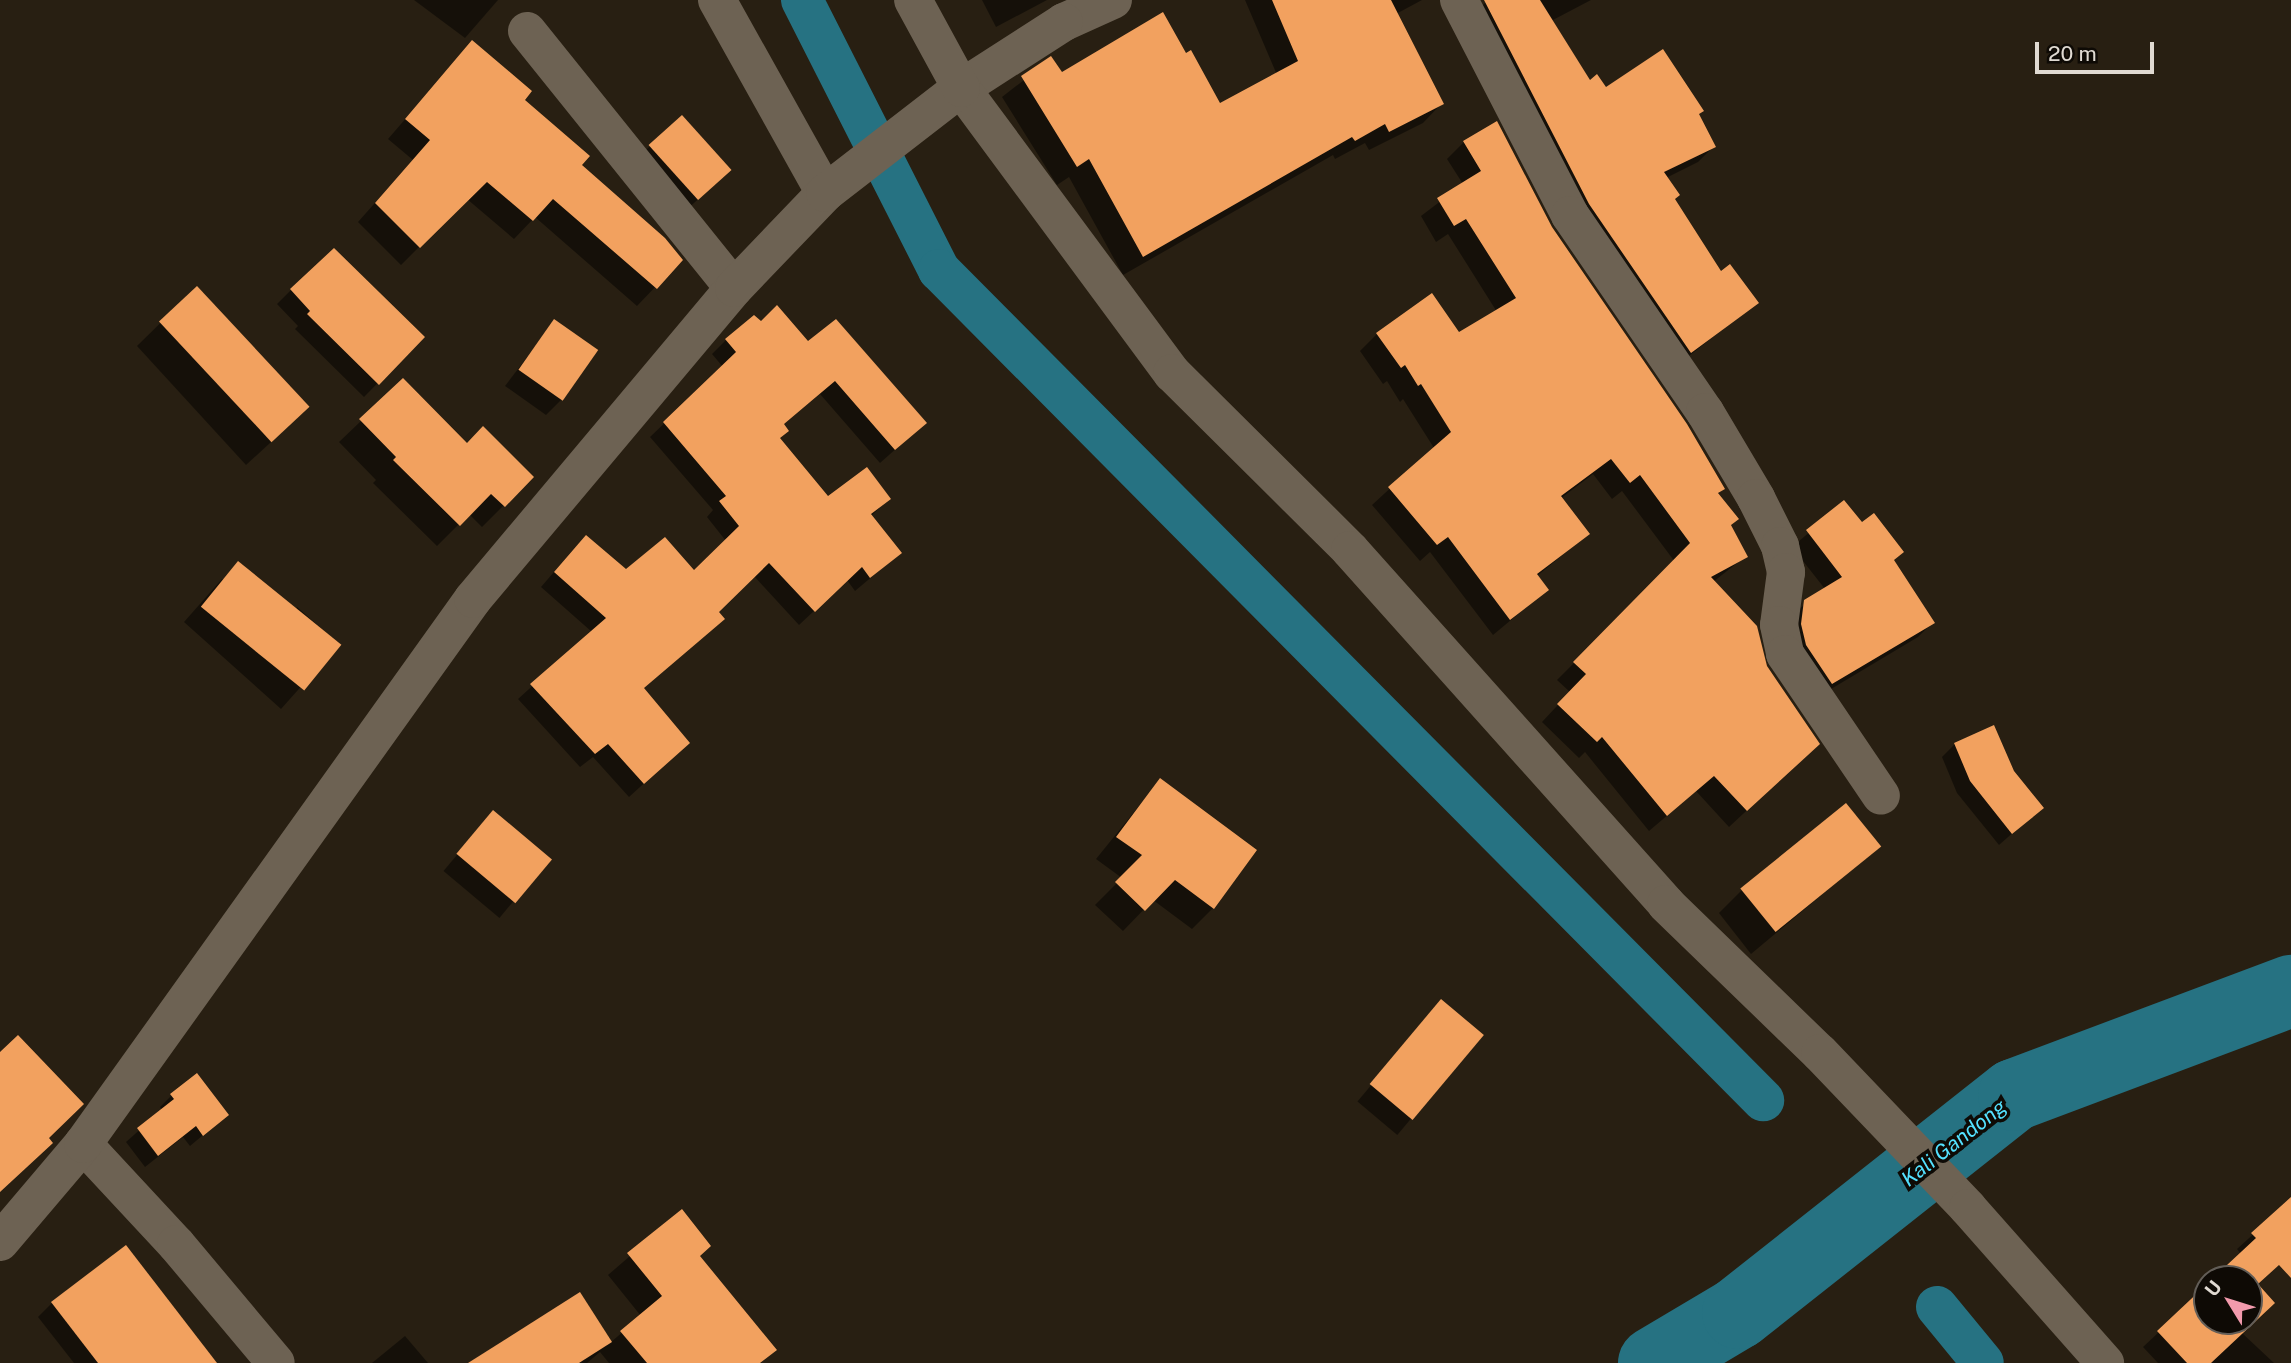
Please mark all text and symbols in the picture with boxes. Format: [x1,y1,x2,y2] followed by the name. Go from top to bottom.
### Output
[2039,28,2158,72] scale bar
[2048,41,2097,66] text: 20 m
[1896,1094,2012,1192] water label: Kali Gandong
[2193,1265,2263,1335] north arrow
[2200,1276,2226,1301] text: U

